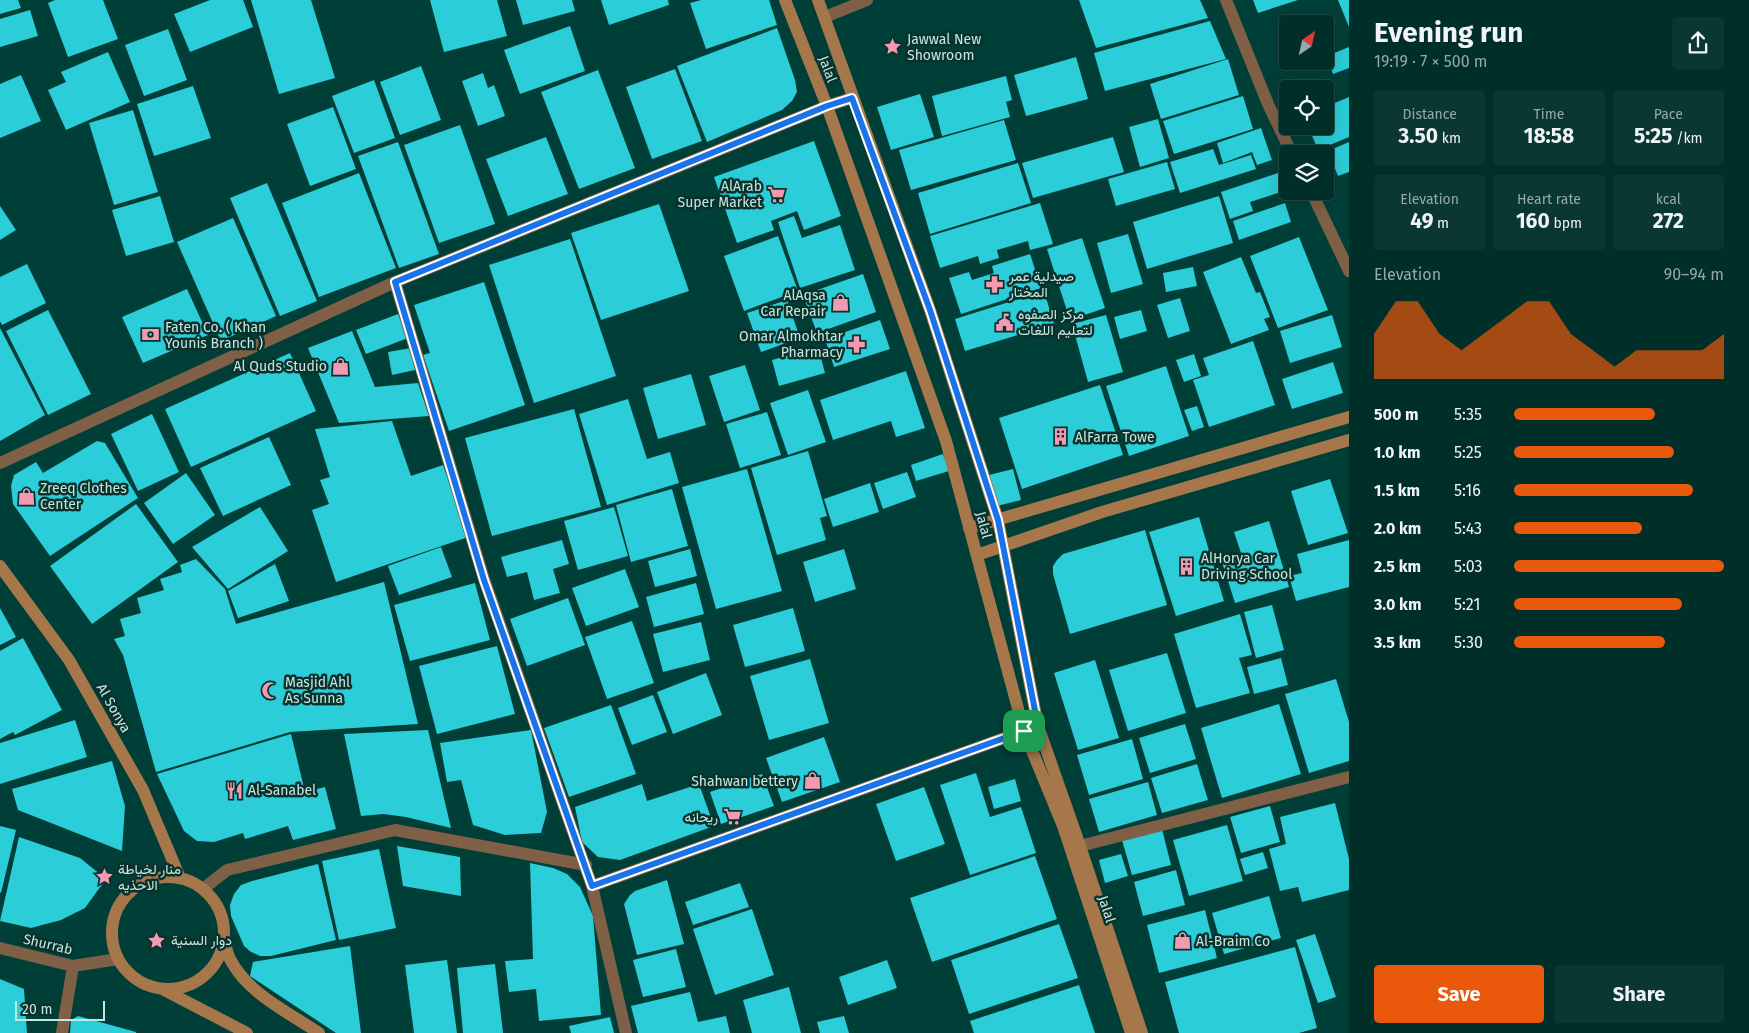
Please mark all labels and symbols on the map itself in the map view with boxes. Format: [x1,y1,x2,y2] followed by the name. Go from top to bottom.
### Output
[1279,15,1334,70] north arrow
[907,31,981,64] place label: Jawwal New Showroom
[883,37,903,57] place icon: Jawwal New Showroom
[815,53,840,85] street label: Jalal
[678,178,763,211] place label: AlArab Super Market
[766,184,786,204] supermarket icon: AlArab Super Market
[1008,268,1074,301] place label: صيدلية عمر المختار
[985,274,1005,294] pharmacy icon: صيدلية عمر المختار
[761,287,827,320] place label: AlAqsa Car Repair
[830,293,850,313] shop icon: AlAqsa Car Repair
[1018,306,1093,339] place label: مركز الصفوه لتعليم اللغات
[994,312,1014,332] public building icon: مركز الصفوه لتعليم اللغات
[165,319,266,352] place label: Faten Co. ( Khan Younis Branch )
[141,325,161,345] bank icon: Faten Co. ( Khan Younis Branch )
[739,328,844,361] place label: Omar Almokhtar Pharmacy
[847,334,867,354] pharmacy icon: Omar Almokhtar Pharmacy
[331,356,351,376] shop icon: Al Quds Studio
[233,358,327,375] place label: Al Quds Studio
[1051,427,1071,447] building icon: AlFarra Towe
[1075,429,1155,446] place label: AlFarra Towe
[40,480,127,513] place label: Zreeq Clothes Center
[16,486,36,506] shop icon: Zreeq Clothes Center
[972,510,995,541] street label: Jalal
[1201,550,1292,583] place label: AlHorya Car Driving School
[1177,556,1197,576] building icon: AlHorya Car Driving School
[285,674,350,707] place label: Masjid Ahl As Sunna
[261,680,281,700] mosque icon: Masjid Ahl As Sunna
[93,681,134,736] street label: Al Sonya
[1003,710,1045,752] pin
[802,771,822,791] shop icon: Shahwan bettery
[691,773,798,790] place label: Shahwan bettery
[224,780,244,800] restaurant icon: Al-Sanabel
[248,782,316,799] place label: Al-Sanabel
[722,807,742,827] supermarket icon: ريحانه
[684,809,718,826] place label: ريحانه
[118,861,181,894] place label: منار لخياطة الاحذيه
[94,867,114,887] place icon: منار لخياطة الاحذيه
[1094,894,1119,925] street label: Jalal
[147,930,167,950] place icon: دوار السنية
[22,931,74,958] street label: Shurrab
[1172,931,1192,951] shop icon: Al-Braim Co
[171,932,232,949] place label: دوار السنية
[1196,933,1270,950] place label: Al-Braim Co
[15,998,105,1021] scale bar

